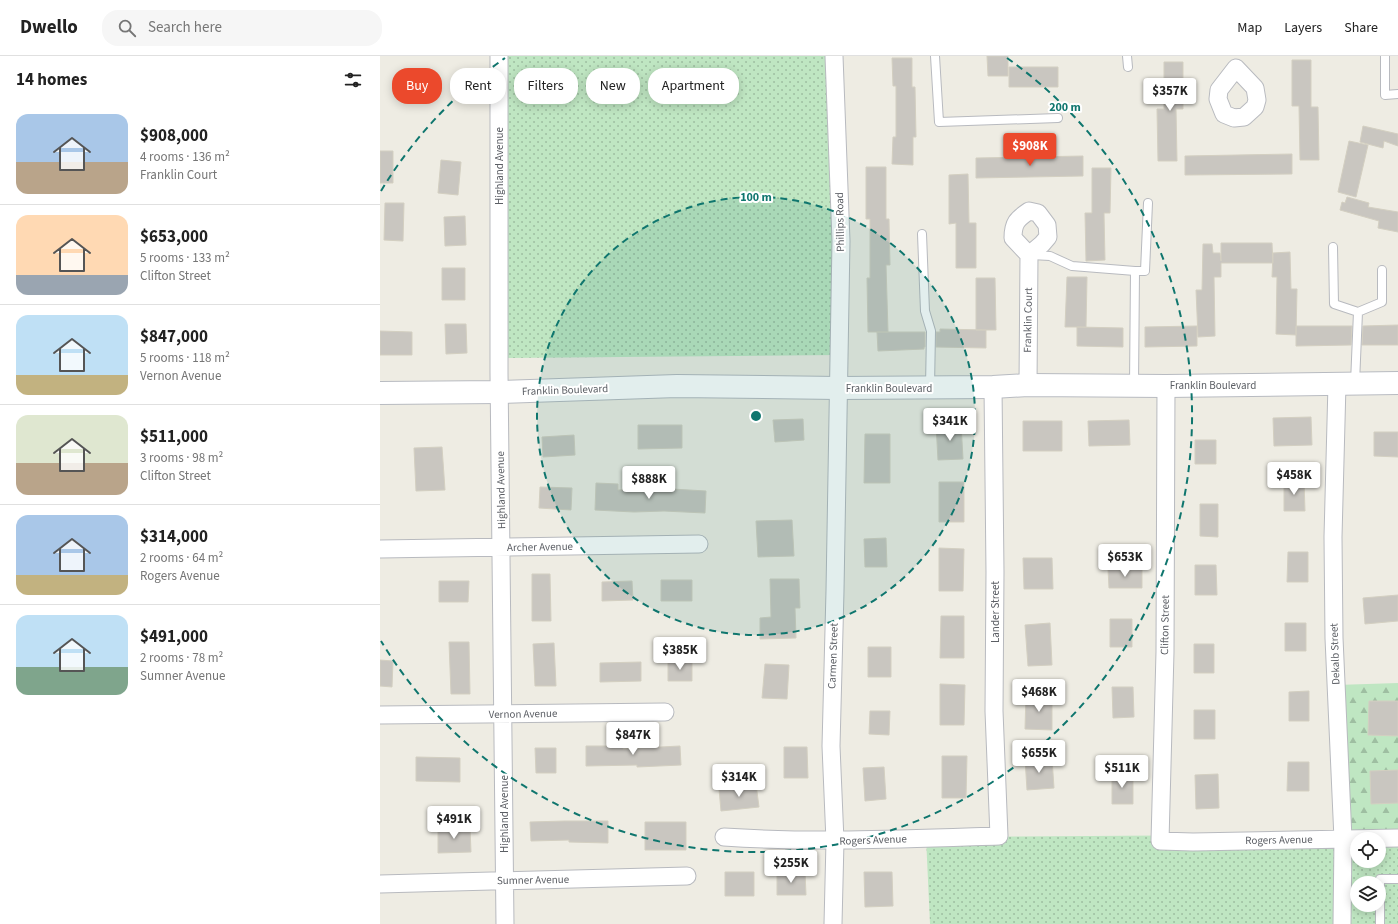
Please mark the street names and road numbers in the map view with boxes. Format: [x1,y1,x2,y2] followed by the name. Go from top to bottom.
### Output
[492,126,507,205] street label: Highland Avenue
[832,192,848,252] street label: Phillips Road
[1020,287,1036,353] street label: Franklin Court
[1170,378,1256,393] street label: Franklin Boulevard
[522,381,608,399] street label: Franklin Boulevard
[846,381,932,396] street label: Franklin Boulevard
[493,450,509,529] street label: Highland Avenue
[507,539,574,555] street label: Archer Avenue
[988,581,1003,643] street label: Lander Street
[1157,595,1173,655] street label: Clifton Street
[824,622,842,689] street label: Carmen Street
[1326,623,1344,685] street label: Dekalb Street
[488,706,558,722] street label: Vernon Avenue
[497,774,512,853] street label: Highland Avenue
[839,831,908,849] street label: Rogers Avenue
[1245,832,1313,848] street label: Rogers Avenue
[497,872,570,888] street label: Sumner Avenue

